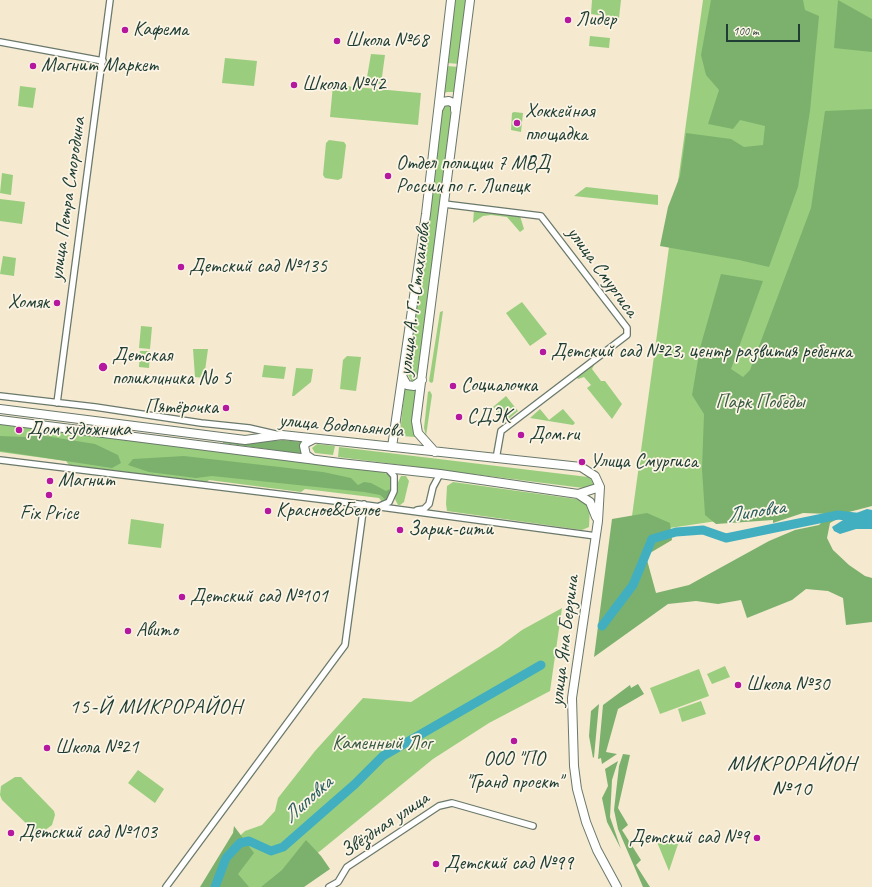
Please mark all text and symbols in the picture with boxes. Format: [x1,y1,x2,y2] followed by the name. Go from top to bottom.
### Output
[576,8,616,32] place label: Лидер
[563,15,573,25] marker: Лидер
[728,16,802,42] scale bar
[133,18,188,42] place label: Кафема
[733,23,759,39] text: 100 m
[120,25,130,35] marker: Кафема
[345,29,428,53] place label: Школа №68
[332,36,342,46] marker: Школа №68
[41,54,158,78] place label: Магнит Маркет
[28,61,38,71] marker: Магнит Маркет
[302,73,385,97] place label: Школа №42
[289,80,299,90] marker: Школа №42
[525,100,594,147] place label: Хоккейная площадка
[45,116,91,282] street label: улица Петра Смородина
[512,118,522,128] marker: Хоккейная площадка
[396,152,550,199] place label: Отдел полиции 7 МВД России по г. Липецк
[383,171,393,181] marker: Отдел полиции 7 МВД России по г. Липецк
[394,221,436,377] street label: улица А. Г. Стаханова
[561,222,643,322] street label: улица Смургиса
[189,255,327,279] place label: Детский сад №135
[176,262,186,272] marker: Детский сад №135
[8,291,49,315] place label: Хомяк
[52,298,62,308] marker: Хомяк
[551,340,852,364] place label: Детский сад №23, центр развития ребенка
[112,344,231,391] place label: Детская поликлиника No 5
[538,347,548,357] marker: Детский сад №23, центр развития ребенка
[97,361,109,373] marker: Детская поликлиника No 5
[461,374,537,398] place label: Социалочка
[448,381,458,391] marker: Социалочка
[715,391,805,415] park label: Парк Победы
[145,396,218,420] place label: Пятёрочка
[221,403,231,413] marker: Пятёрочка
[467,405,511,429] place label: СДЭК
[278,409,404,443] street label: улица Водопьянова
[454,412,464,422] marker: СДЭК
[27,418,131,442] place label: Дом художника
[529,423,580,447] place label: Дом.ru
[14,425,24,435] marker: Дом художника
[516,430,526,440] marker: Дом.ru
[590,450,698,474] place label: Улица Смургиса
[577,457,587,467] marker: Улица Смургиса
[58,469,115,493] place label: Магнит
[45,476,55,486] marker: Магнит
[44,490,54,500] marker: Fix Price
[725,495,787,529] water label: Липовка
[276,499,380,523] place label: Красное&Белое
[20,502,78,526] place label: Fix Price
[263,506,273,516] marker: Красное&Белое
[408,518,493,542] place label: Зарик-сити
[395,525,405,535] marker: Зарик-сити
[545,574,585,708] street label: улица Яна Берзина
[190,585,328,609] place label: Детский сад №101
[177,592,187,602] marker: Детский сад №101
[136,619,178,643] place label: Авито
[123,626,133,636] marker: Авито
[746,673,829,697] place label: Школа №30
[733,680,743,690] marker: Школа №30
[69,694,243,720] district label: 15-Й МИКРОРАЙОН
[332,732,432,756] park label: Каменный Лог
[55,736,138,760] place label: Школа №21
[509,736,519,746] marker: ООО "ПО "Гранд проект"
[42,743,52,753] marker: Школа №21
[466,748,562,795] place label: ООО "ПО "Гранд проект"
[727,751,857,802] district label: МИКРОРАЙОН №10
[278,771,338,829] water label: Липовка
[336,787,434,863] street label: Звёздная улица
[19,821,157,845] place label: Детский сад №103
[629,826,749,850] place label: Детский сад №9
[6,828,16,838] marker: Детский сад №103
[752,833,762,843] marker: Детский сад №9
[444,852,573,876] place label: Детский сад №99
[431,859,441,869] marker: Детский сад №99

